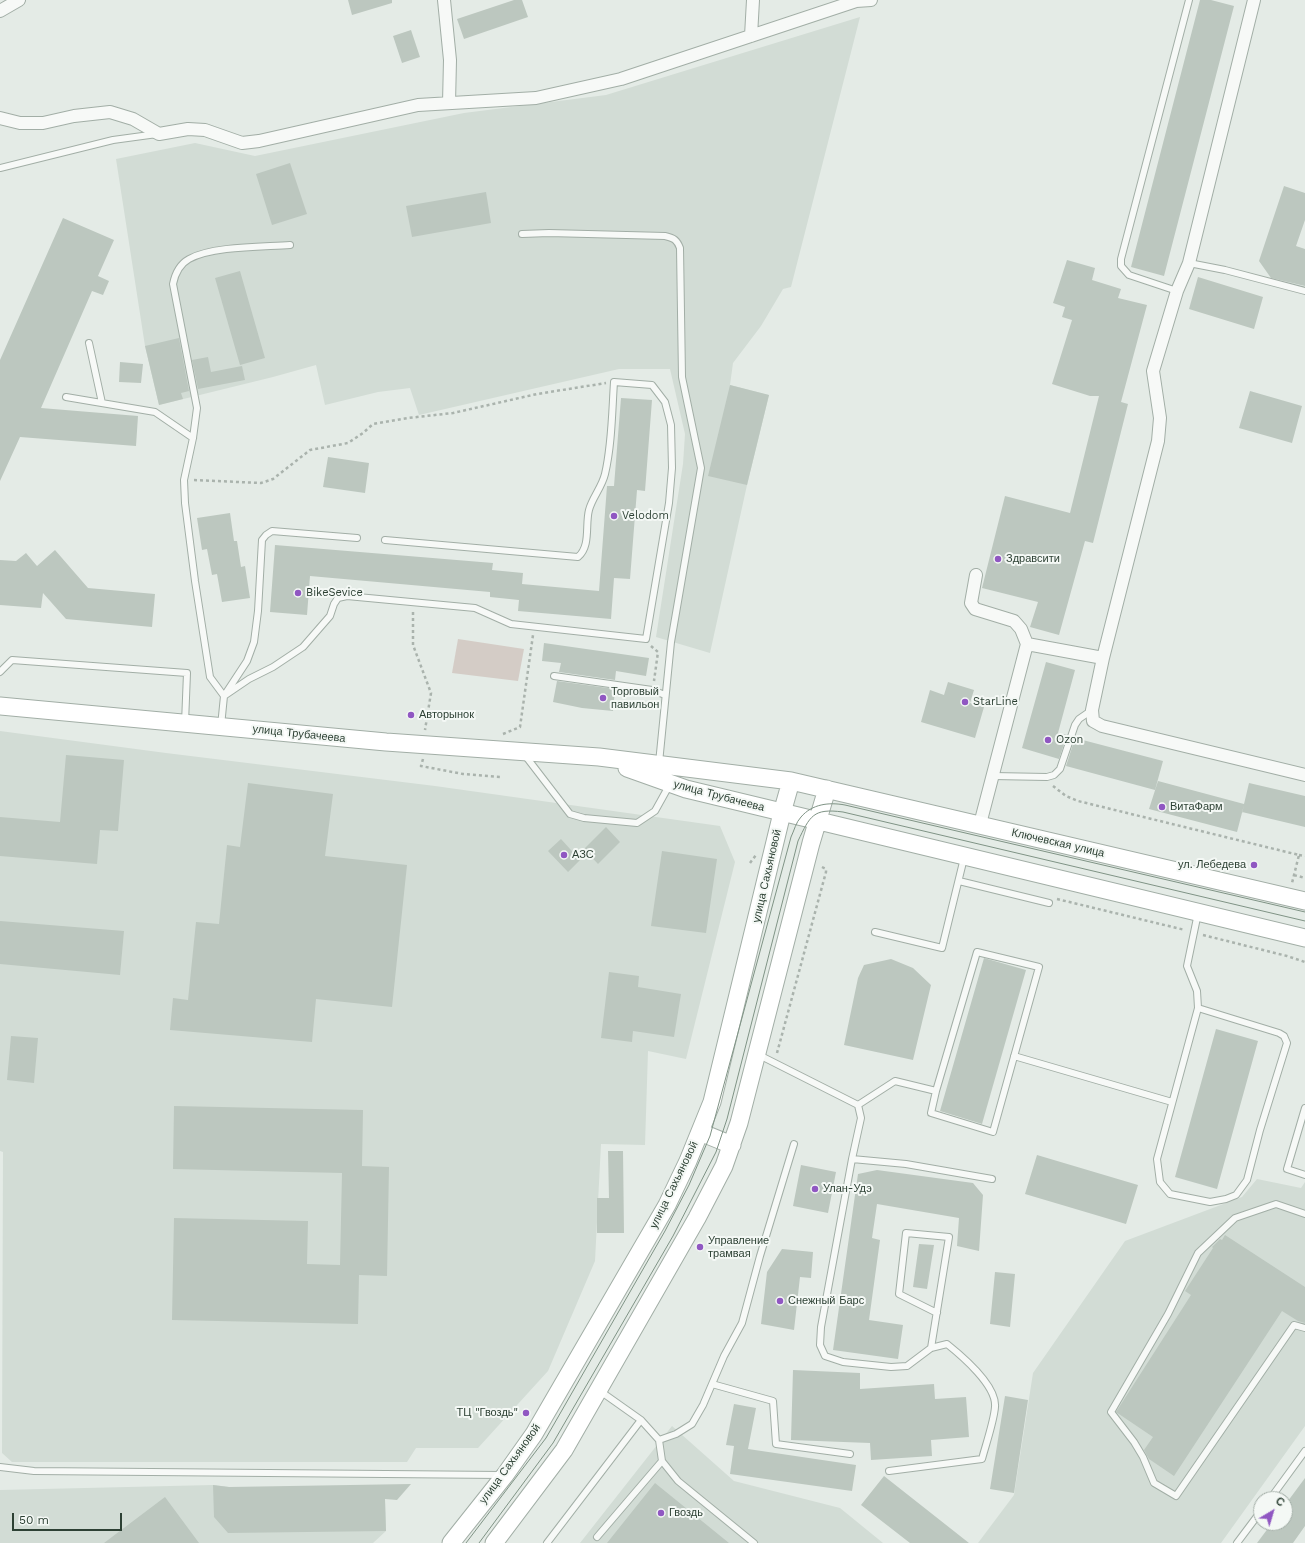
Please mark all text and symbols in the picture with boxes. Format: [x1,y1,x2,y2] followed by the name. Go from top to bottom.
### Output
[622,509,669,523] place label: Velodom
[609,511,619,521] marker: Velodom
[1006,552,1060,566] place label: Здравсити
[993,554,1003,564] marker: Здравсити
[306,586,363,600] place label: BikeSevice
[293,588,303,598] marker: BikeSevice
[611,685,659,711] place label: Торговый павильон
[598,693,608,703] marker: Торговый павильон
[973,695,1018,709] place label: StarLine
[960,697,970,707] marker: StarLine
[419,708,474,722] place label: Авторынок
[406,710,416,720] marker: Авторынок
[252,723,346,745] street label: улица Трубачеева
[1056,733,1083,747] place label: Ozon
[1043,735,1053,745] marker: Ozon
[672,778,766,814] street label: улица Трубачеева
[1170,800,1223,814] place label: ВитаФарм
[1157,802,1167,812] marker: ВитаФарм
[1010,826,1106,860] street label: Ключевская улица
[750,828,784,924] street label: улица Сахьяновой
[572,848,594,862] place label: АЗС
[559,850,569,860] marker: АЗС
[1178,858,1246,872] place label: ул. Лебедева
[1249,860,1259,870] marker: ул. Лебедева
[647,1139,701,1231] street label: улица Сахьяновой
[823,1182,872,1196] place label: Улан-Удэ
[810,1184,820,1194] marker: Улан-Удэ
[708,1234,769,1260] place label: Управление трамвая
[695,1242,705,1252] marker: Управление трамвая
[788,1294,864,1308] place label: Снежный Барс
[775,1296,785,1306] marker: Снежный Барс
[457,1406,518,1420] place label: ТЦ "Гвоздь"
[521,1408,531,1418] marker: ТЦ "Гвоздь"
[477,1421,543,1507] street label: улица Сахьяновой
[1253,1491,1293,1531] north arrow
[1273,1494,1287,1510] text: С
[14,1505,124,1531] scale bar
[669,1506,703,1520] place label: Гвоздь
[656,1508,666,1518] marker: Гвоздь
[19,1513,49,1527] text: 50 m

